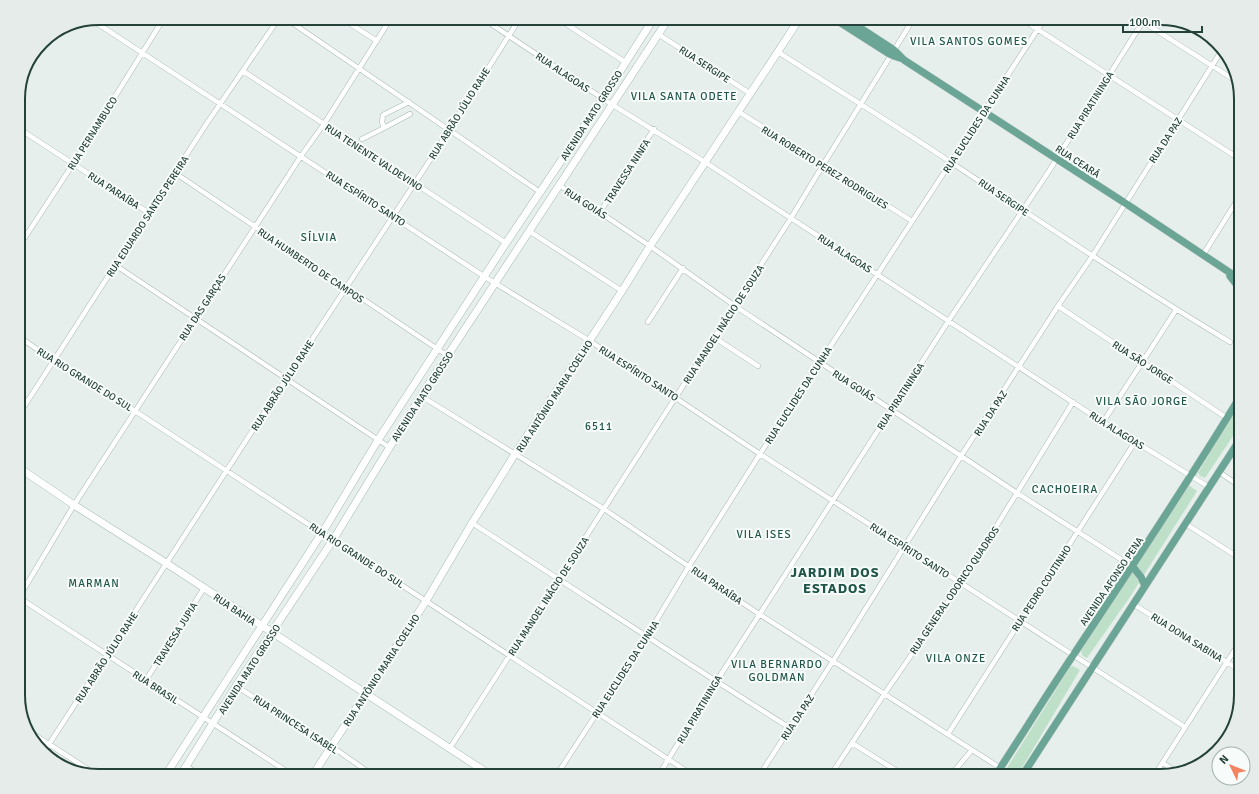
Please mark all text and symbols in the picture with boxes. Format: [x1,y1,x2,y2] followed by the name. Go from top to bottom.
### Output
[1123,8,1202,34] scale bar
[1129,15,1161,30] text: 100 m
[910,35,1028,48] district label: VILA SANTOS GOMES
[677,44,733,86] street label: RUA SERGIPE
[533,50,592,96] street label: RUA ALAGOAS
[426,65,493,162] street label: RUA ABRÃO JÚLIO RAHE
[558,68,626,163] street label: AVENIDA MATO GROSSO
[1065,69,1117,142] street label: RUA PIRATININGA
[941,73,1013,176] street label: RUA EUCLIDES DA CUNHA
[631,90,737,103] district label: VILA SANTA ODETE
[65,94,120,172] street label: RUA PERNAMBUCO
[1147,115,1185,166] street label: RUA DA PAZ
[322,122,425,194] street label: RUA TENENTE VALDEVINO
[759,124,890,212] street label: RUA ROBERTO PEREZ RODRIGUES
[602,137,653,206] street label: TRAVESSA NINFA
[1053,142,1102,181] street label: RUA CEARÁ
[104,154,192,279] street label: RUA EDUARDO SANTOS PEREIRA
[323,168,408,229] street label: RUA ESPÍRITO SANTO
[85,169,142,212] street label: RUA PARAÍBA
[976,177,1031,219] street label: RUA SERGIPE
[562,185,610,222] street label: RUA GOIÁS
[255,226,366,306] street label: RUA HUMBERTO DE CAMPOS
[301,230,337,244] district label: SÍLVIA
[815,232,874,276] street label: RUA ALAGOAS
[680,262,767,386] street label: RUA MANOEL INÁCIO DE SOUZA
[177,272,229,343] street label: RUA DAS GARÇAS
[248,337,317,433] street label: RUA ABRÃO JÚLIO RAHE
[514,338,596,455] street label: RUA ANTÔNIO MARIA COELHO
[1110,339,1175,387] street label: RUA SÃO JORGE
[596,343,681,404] street label: RUA ESPÍRITO SANTO
[763,344,835,447] street label: RUA EUCLIDES DA CUNHA
[34,345,135,414] street label: RUA RIO GRANDE DO SUL
[389,349,457,444] street label: AVENIDA MATO GROSSO
[875,361,927,432] street label: RUA PIRATININGA
[830,367,878,404] street label: RUA GOIÁS
[972,388,1010,439] street label: RUA DA PAZ
[1096,395,1188,408] district label: VILA SÃO JORGE
[1087,409,1147,453] street label: RUA ALAGOAS
[585,420,613,433] district label: 6511
[1032,483,1098,496] district label: CACHOEIRA
[867,520,952,581] street label: RUA ESPÍRITO SANTO
[307,521,406,591] street label: RUA RIO GRANDE DO SUL
[907,524,1002,657] street label: RUA GENERAL ODORICO QUADROS
[736,528,792,541] district label: VILA ISES
[505,534,592,658] street label: RUA MANOEL INÁCIO DE SOUZA
[1078,535,1146,628] street label: AVENIDA AFONSO PENA
[1009,543,1074,634] street label: RUA PEDRO COUTINHO
[689,564,745,607] street label: RUA PARAÍBA
[791,564,879,597] district label: JARDIM DOS ESTADOS
[68,577,120,590] district label: MARMAN
[211,591,258,628] street label: RUA BAHIA
[151,600,200,669] street label: TRAVESSA JUPIA
[72,609,141,705] street label: RUA ABRÃO JÚLIO RAHE
[1148,611,1225,665] street label: RUA DONA SABINA
[341,612,423,729] street label: RUA ANTÔNIO MARIA COELHO
[590,618,662,721] street label: RUA EUCLIDES DA CUNHA
[216,622,284,717] street label: AVENIDA MATO GROSSO
[926,652,986,665] district label: VILA ONZE
[731,658,823,684] district label: VILA BERNARDO GOLDMAN
[130,669,181,707] street label: RUA BRASIL
[675,673,725,746] street label: RUA PIRATININGA
[779,692,817,743] street label: RUA DA PAZ
[251,693,340,757] street label: RUA PRINCESA ISABEL
[1211,746,1251,786] north arrow
[1217,752,1231,767] text: N

